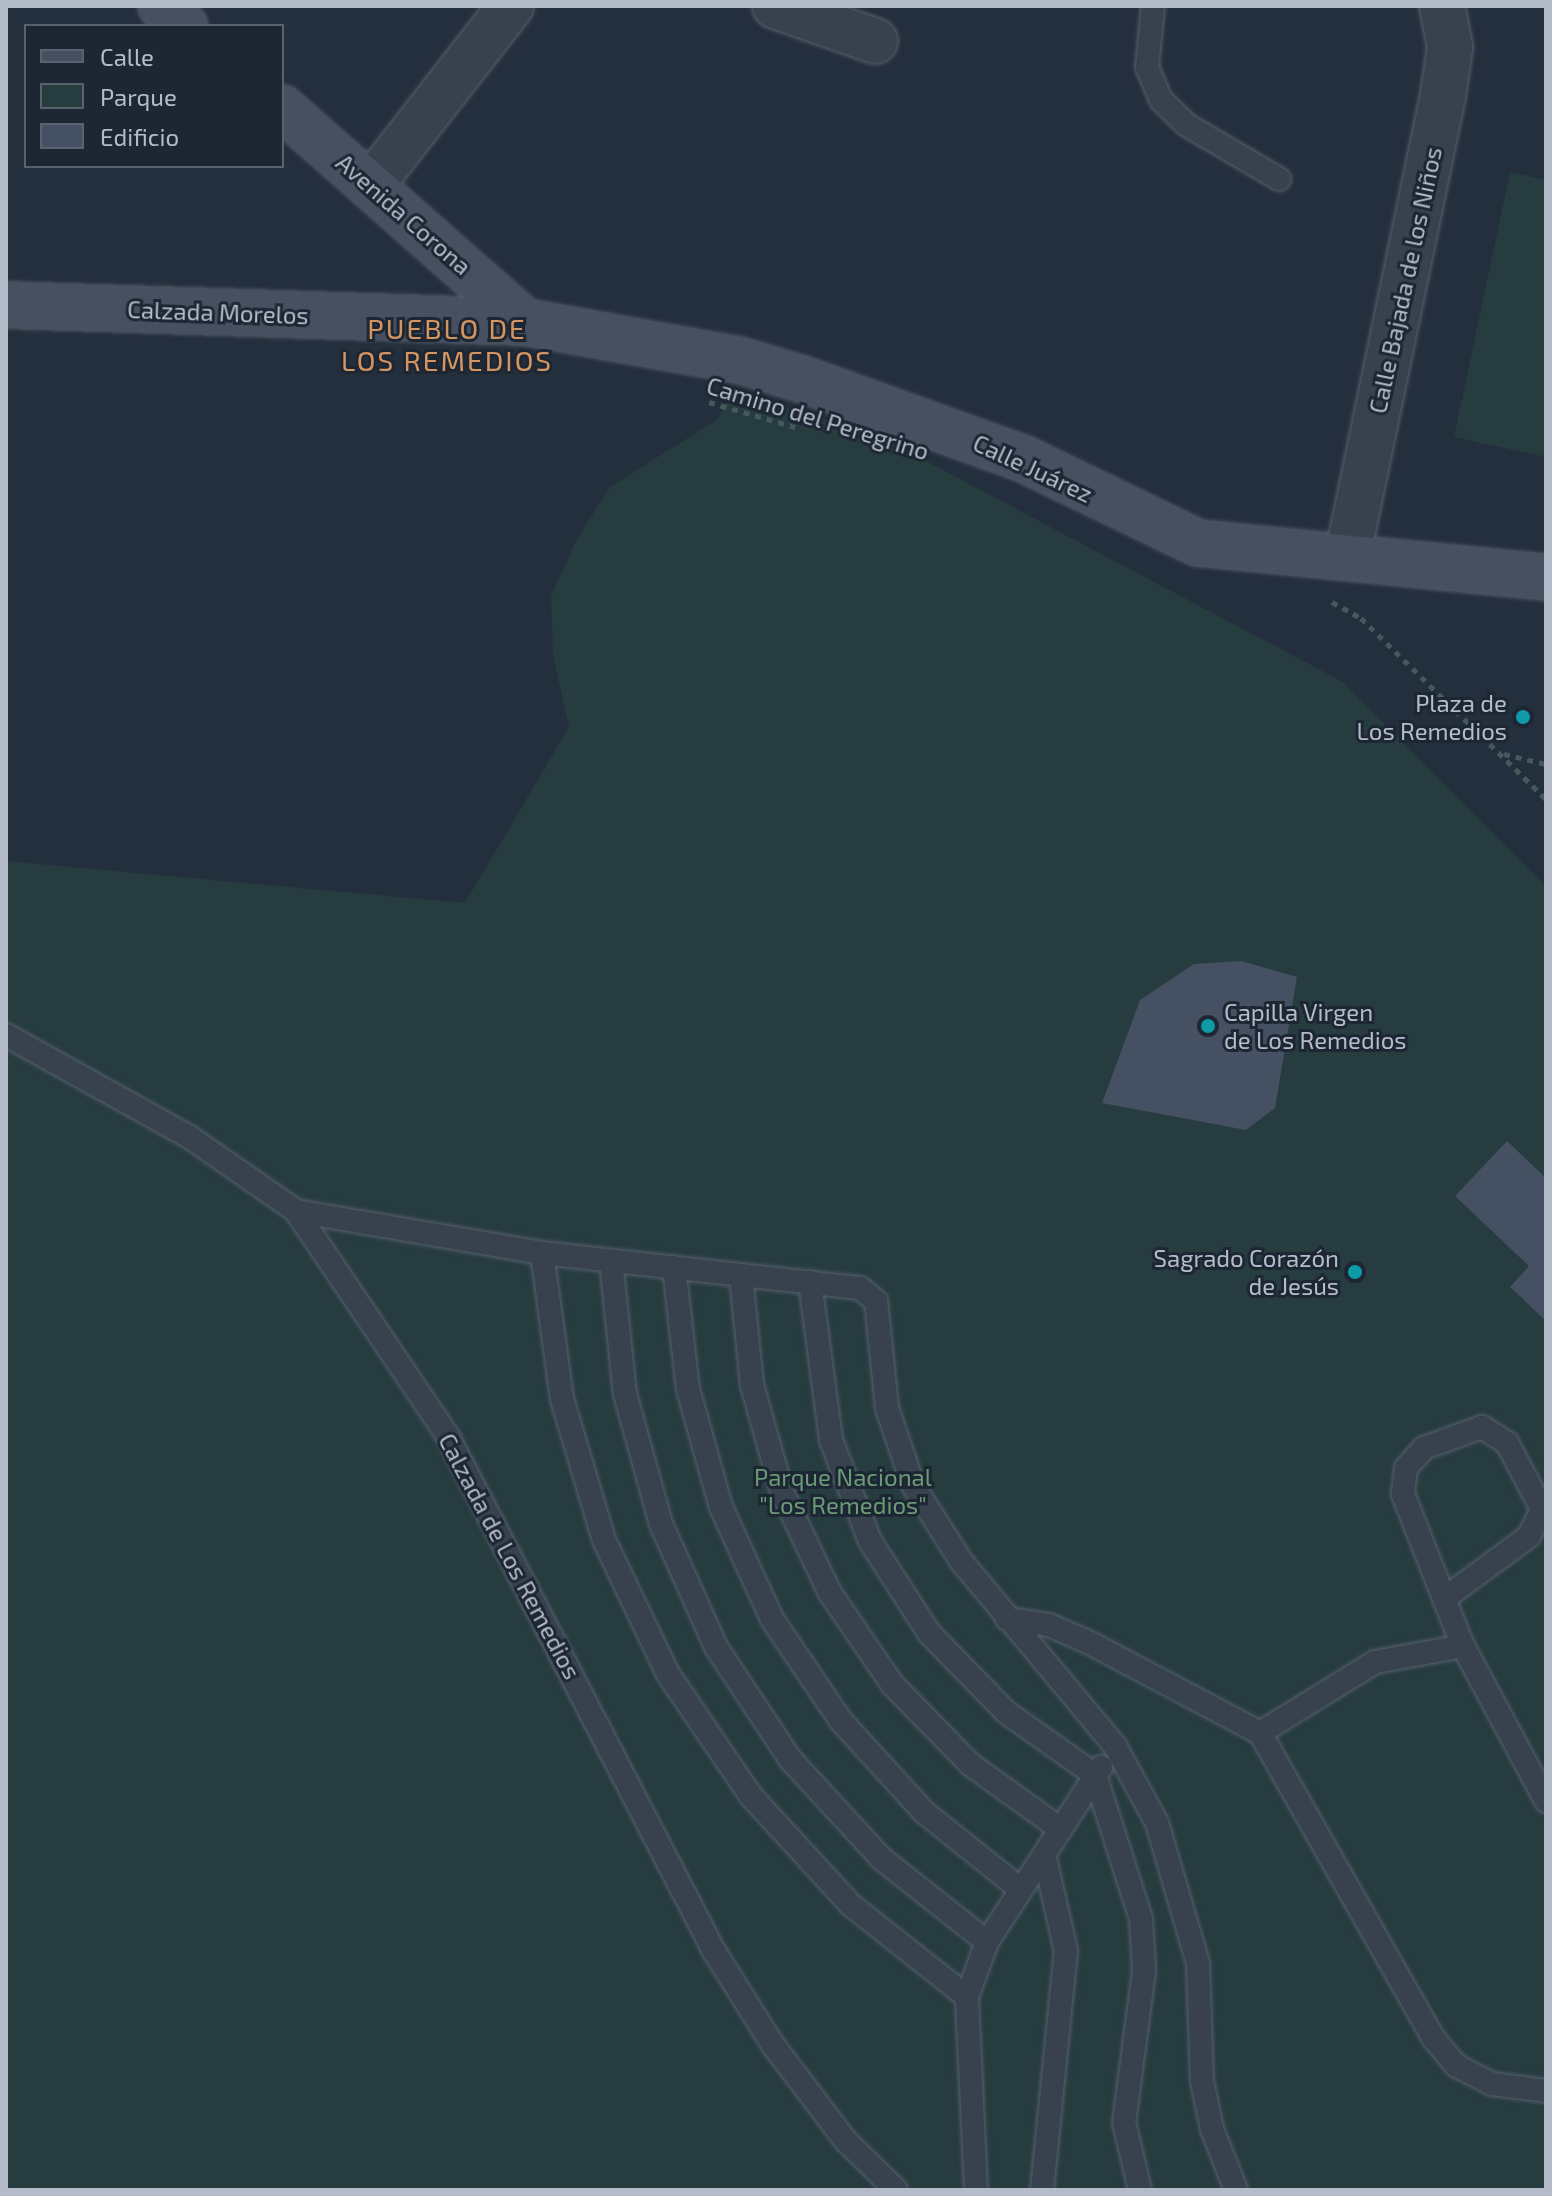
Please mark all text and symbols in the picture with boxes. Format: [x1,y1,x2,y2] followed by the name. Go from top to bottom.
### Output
[24,24,284,168] legend
[100,42,154,71] text: Calle
[100,82,177,111] text: Parque
[100,122,179,151] text: Edificio
[1363,144,1447,416] street label: Calle Bajada de los Niños
[331,148,477,280] street label: Avenida Corona
[127,294,309,330] street label: Calzada Morelos
[341,311,553,377] district label: PUEBLO DE LOS REMEDIOS
[703,370,933,466] street label: Camino del Peregrino
[969,428,1097,508] street label: Calle Juárez
[1356,689,1507,745] place label: Plaza de Los Remedios
[1514,708,1532,726] marker: Plaza de Los Remedios
[1224,998,1406,1054] place label: Capilla Virgen de Los Remedios
[1199,1017,1217,1035] marker: Capilla Virgen de Los Remedios
[1154,1244,1339,1300] place label: Sagrado Corazón de Jesús
[1346,1263,1364,1281] marker: Sagrado Corazón de Jesús
[433,1428,587,1684] street label: Calzada de Los Remedios
[754,1463,932,1519] park label: Parque Nacional "Los Remedios"

